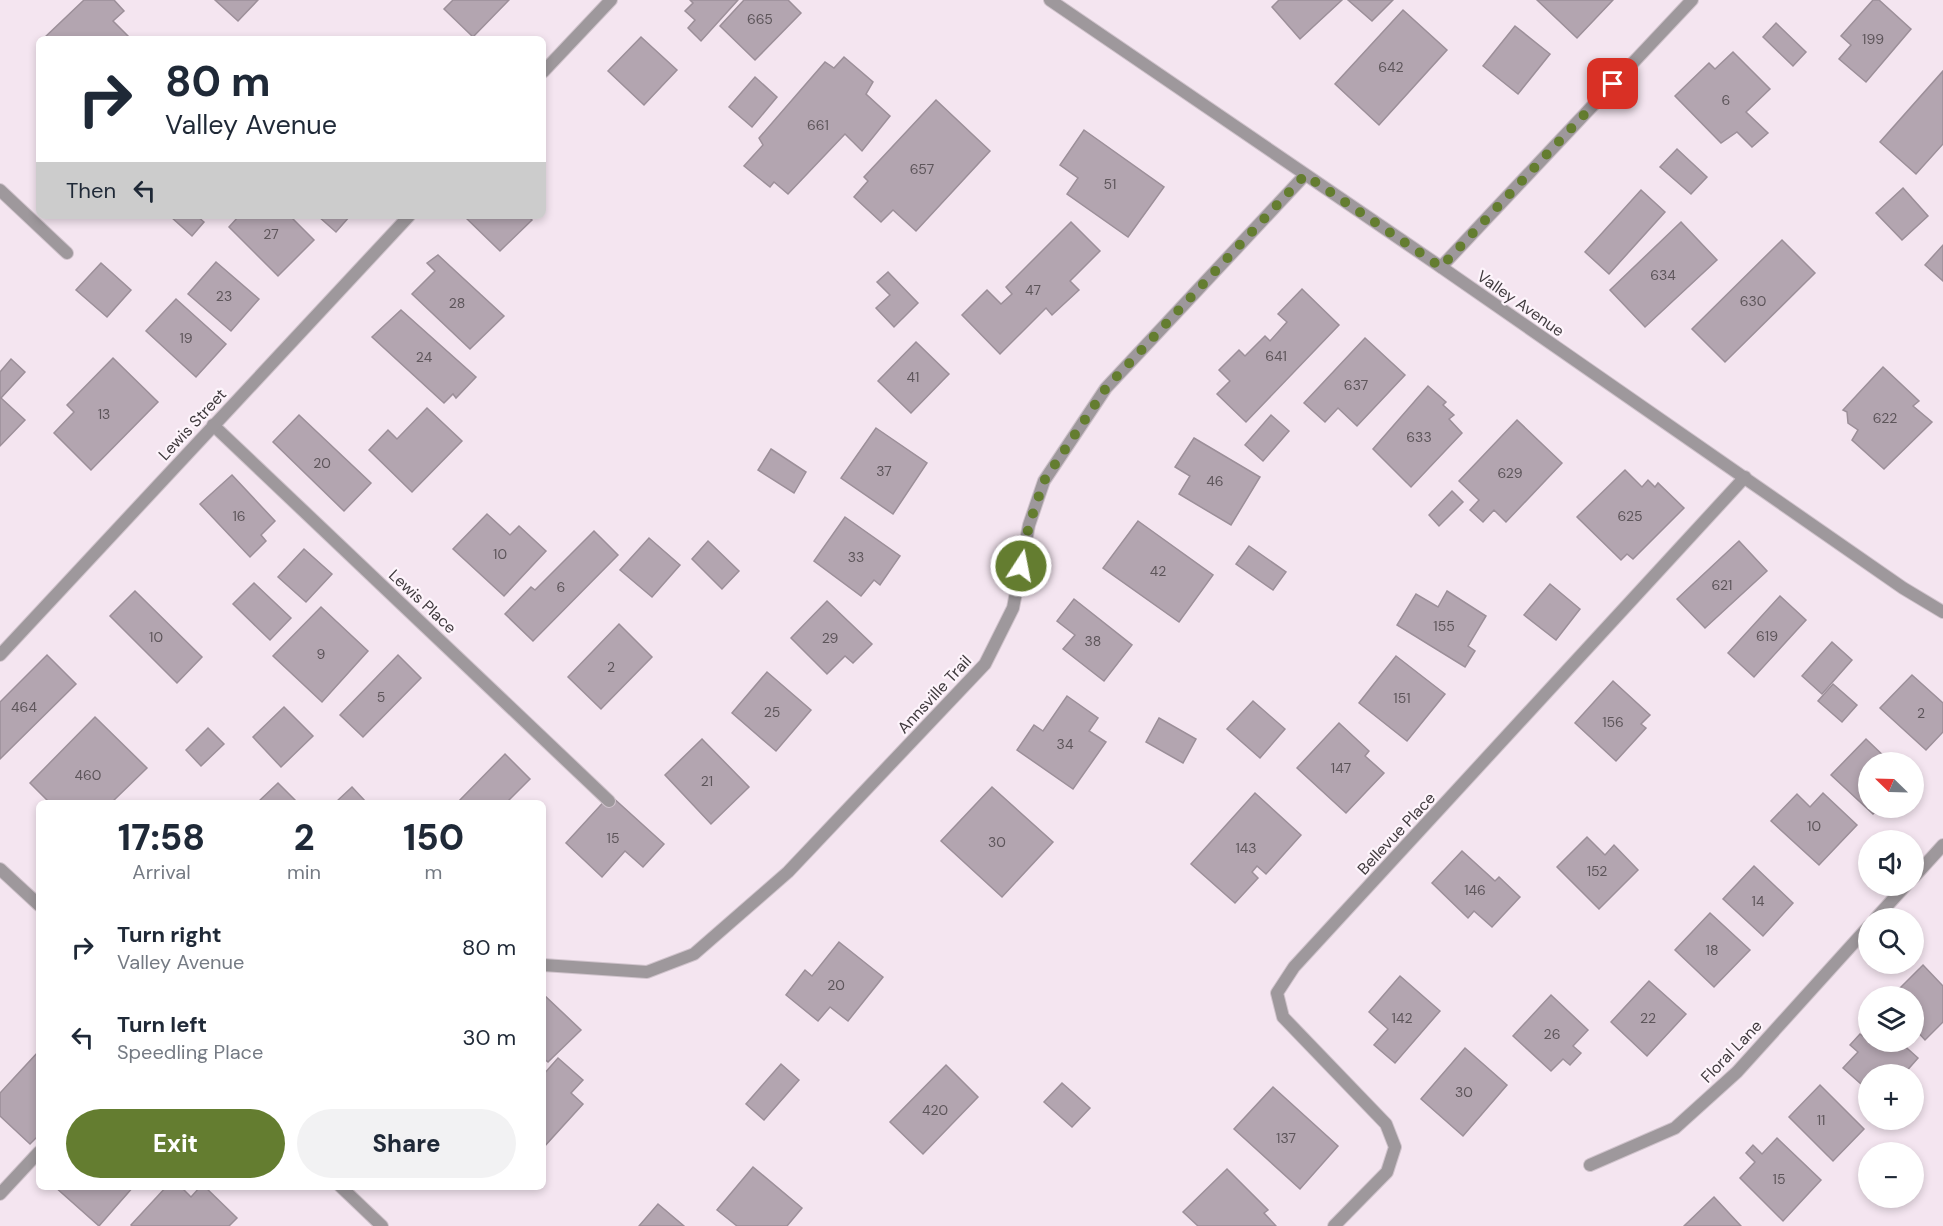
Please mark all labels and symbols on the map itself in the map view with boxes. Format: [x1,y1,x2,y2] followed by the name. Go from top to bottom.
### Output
[747,10,773,28] house number: 665
[1862,30,1884,48] house number: 199
[1378,58,1404,76] house number: 642
[1587,58,1638,109] pin
[1722,91,1730,109] house number: 6
[807,116,829,134] house number: 661
[910,160,934,178] house number: 657
[1104,175,1116,193] house number: 51
[263,225,279,243] house number: 27
[1473,266,1568,341] street label: Valley Avenue
[1650,266,1676,284] house number: 634
[1025,281,1041,299] house number: 47
[216,287,232,305] house number: 23
[1740,292,1766,310] house number: 630
[449,294,465,312] house number: 28
[179,329,193,347] house number: 19
[1265,347,1287,365] house number: 641
[416,348,433,366] house number: 24
[907,368,919,386] house number: 41
[1344,376,1368,394] house number: 637
[154,384,231,465] street label: Lewis Street
[98,405,110,423] house number: 13
[1873,409,1897,427] house number: 622
[1406,428,1432,446] house number: 633
[313,454,331,472] house number: 20
[876,462,892,480] house number: 37
[1497,464,1523,482] house number: 629
[1206,472,1224,490] house number: 46
[232,507,246,525] house number: 16
[1617,507,1643,525] house number: 625
[989,534,1053,598] position arrow
[493,545,507,563] house number: 10
[848,548,864,566] house number: 33
[1150,562,1166,580] house number: 42
[384,565,461,638] street label: Lewis Place
[1712,576,1732,594] house number: 621
[557,578,565,596] house number: 6
[1433,617,1455,635] house number: 155
[1756,627,1778,645] house number: 619
[149,628,163,646] house number: 10
[822,629,839,647] house number: 29
[1085,632,1101,650] house number: 38
[317,645,326,663] house number: 9
[893,651,976,738] street label: Annsville Trail
[607,658,615,676] house number: 2
[377,688,385,706] house number: 5
[1393,689,1411,707] house number: 151
[11,698,37,716] house number: 464
[764,703,780,721] house number: 25
[1917,704,1925,722] house number: 2
[1602,713,1624,731] house number: 156
[1057,735,1074,753] house number: 34
[1858,752,1924,818] north arrow
[1331,759,1351,777] house number: 147
[75,766,101,784] house number: 460
[701,772,713,790] house number: 21
[1353,788,1440,879] street label: Bellevue Place
[1807,817,1821,835] house number: 10
[607,829,619,847] house number: 15
[988,833,1006,851] house number: 30
[1235,839,1257,857] house number: 143
[1587,862,1607,880] house number: 152
[1464,881,1486,899] house number: 146
[1752,892,1765,910] house number: 14
[1706,941,1718,959] house number: 18
[827,976,845,994] house number: 20
[1392,1009,1412,1027] house number: 142
[1640,1009,1656,1027] house number: 22
[1696,1015,1767,1087] street label: Floral Lane
[1544,1025,1560,1043] house number: 26
[1455,1083,1473,1101] house number: 30
[922,1101,948,1119] house number: 420
[1817,1111,1825,1129] house number: 11
[1276,1129,1296,1147] house number: 137
[1773,1170,1785,1188] house number: 15

